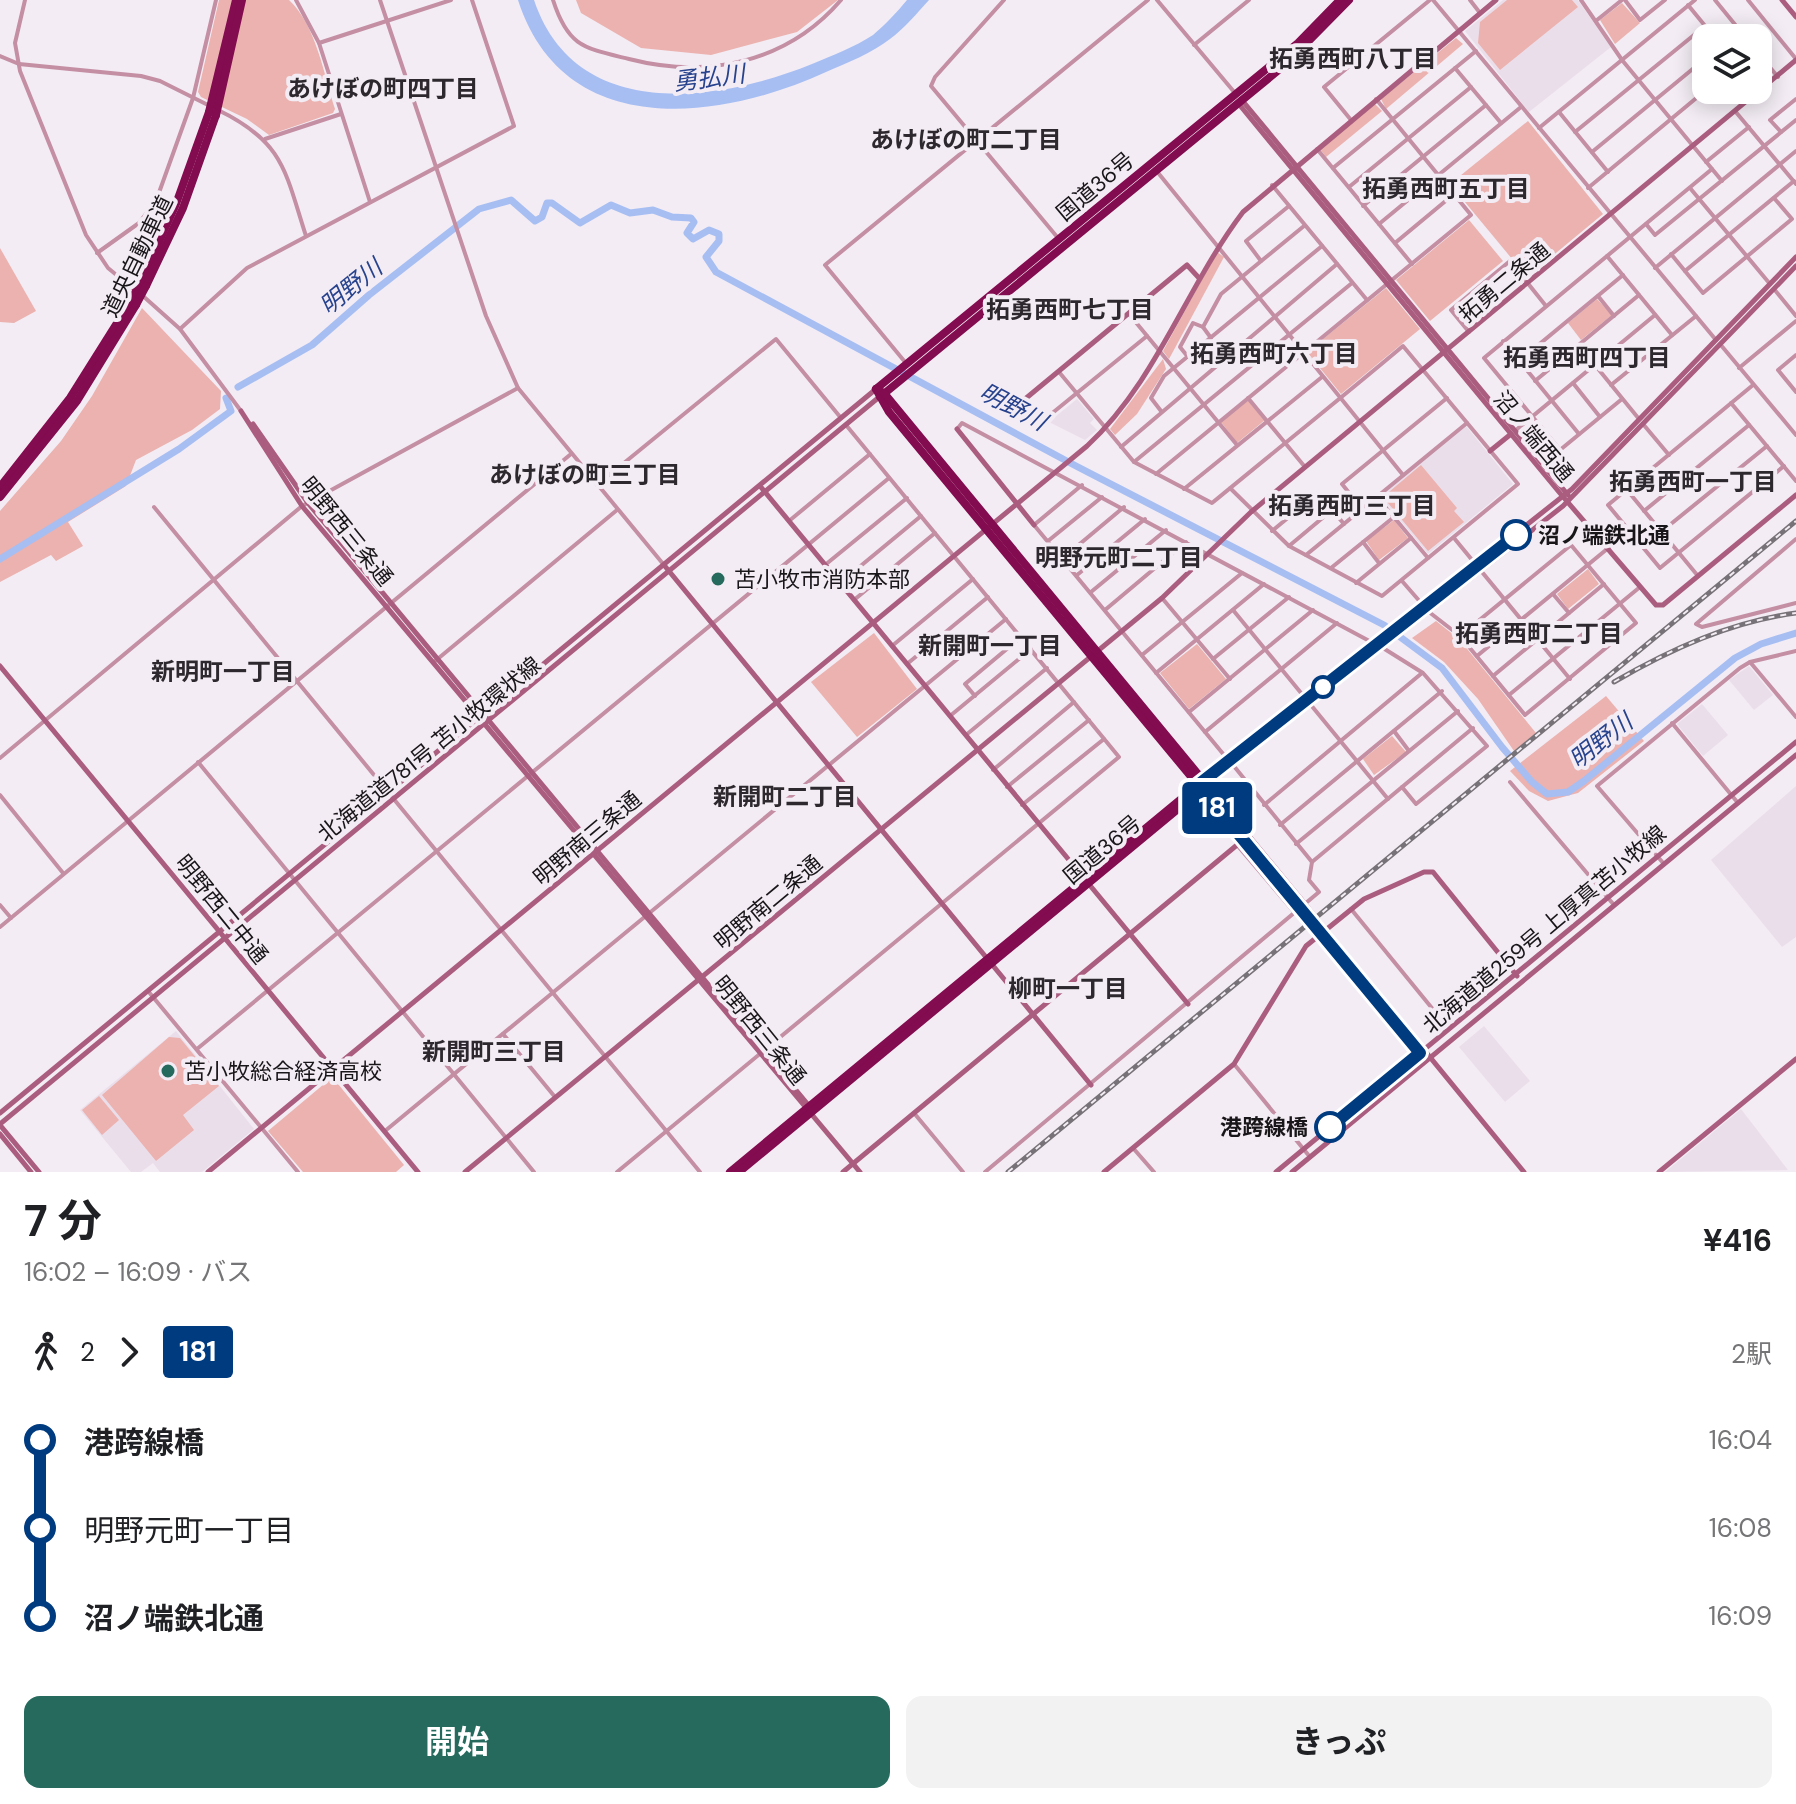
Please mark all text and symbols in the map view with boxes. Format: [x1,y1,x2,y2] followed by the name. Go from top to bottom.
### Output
[1692,24,1772,104] map controls
[1692,24,1772,104] button: layers
[1269,43,1437,74] district label: 拓勇西町八丁目
[671,57,750,97] water label: 勇払川
[287,73,479,104] district label: あけぼの町四丁目
[870,124,1062,155] district label: あけぼの町二丁目
[1050,145,1140,227] street label: 国道36号
[1362,173,1530,204] district label: 拓勇西町五丁目
[95,191,179,322] street label: 道央自動車道
[1453,236,1556,329] street label: 拓勇二条通
[313,250,391,321] water label: 明野川
[986,294,1154,325] district label: 拓勇西町七丁目
[1190,338,1358,369] district label: 拓勇西町六丁目
[1503,342,1671,373] district label: 拓勇西町四丁目
[974,376,1055,439] water label: 明野川
[1487,385,1580,488] street label: 沼ノ端西通
[489,459,681,490] district label: あけぼの町三丁目
[1609,466,1777,497] district label: 拓勇西町一丁目
[294,471,399,592] street label: 明野西三条通
[1268,490,1436,521] district label: 拓勇西町三丁目
[1501,520,1531,550] marker: 沼ノ端鉄北通
[1538,521,1670,550] place label: 沼ノ端鉄北通
[1035,542,1203,573] district label: 明野元町二丁目
[734,565,910,594] place label: 苫小牧市消防本部
[709,570,727,588] marker: 苫小牧市消防本部
[1455,618,1623,649] district label: 拓勇西町二丁目
[918,630,1062,661] district label: 新開町一丁目
[312,650,547,848] street label: 北海道道781号 苫小牧環状線
[151,656,295,687] district label: 新明町一丁目
[1312,676,1334,698] unlabelled marker
[1563,704,1641,775] water label: 明野川
[713,781,857,812] district label: 新開町二丁目
[1171,782,1263,834] line badge: 181
[527,785,647,892] street label: 明野南三条通
[1198,789,1236,826] text: 181
[1057,808,1147,890] street label: 国道36号
[1417,819,1672,1040] street label: 北海道道259号 上厚真苫小牧線
[169,849,274,970] street label: 明野西二中通
[708,849,828,956] street label: 明野南二条通
[707,970,812,1091] street label: 明野西三条通
[1008,973,1128,1004] district label: 柳町一丁目
[422,1036,566,1067] district label: 新開町三丁目
[184,1057,382,1086] place label: 苫小牧総合経済高校
[159,1062,177,1080] marker: 苫小牧総合経済高校
[1315,1112,1345,1142] marker: 港跨線橋
[1220,1113,1308,1142] place label: 港跨線橋
[24,1192,102,1250] text: 7 分
[1703,1221,1772,1260] text: ¥416
[24,1255,252,1289] text: 16:02 – 16:09 · バス
[24,1330,68,1374] icon: walk
[107,1330,151,1374] icon: forward
[179,1333,217,1370] text: 181
[80,1335,95,1369] text: 2
[1731,1337,1772,1371] text: 2駅
[84,1423,204,1462] text: 港跨線橋
[1709,1423,1772,1457] text: 16:04
[84,1511,294,1550] text: 明野元町一丁目
[1709,1511,1772,1545] text: 16:08
[84,1599,264,1638] text: 沼ノ端鉄北通
[1708,1599,1772,1633] text: 16:09
[24,1696,890,1788] button: 開始
[906,1696,1772,1788] button: きっぷ

